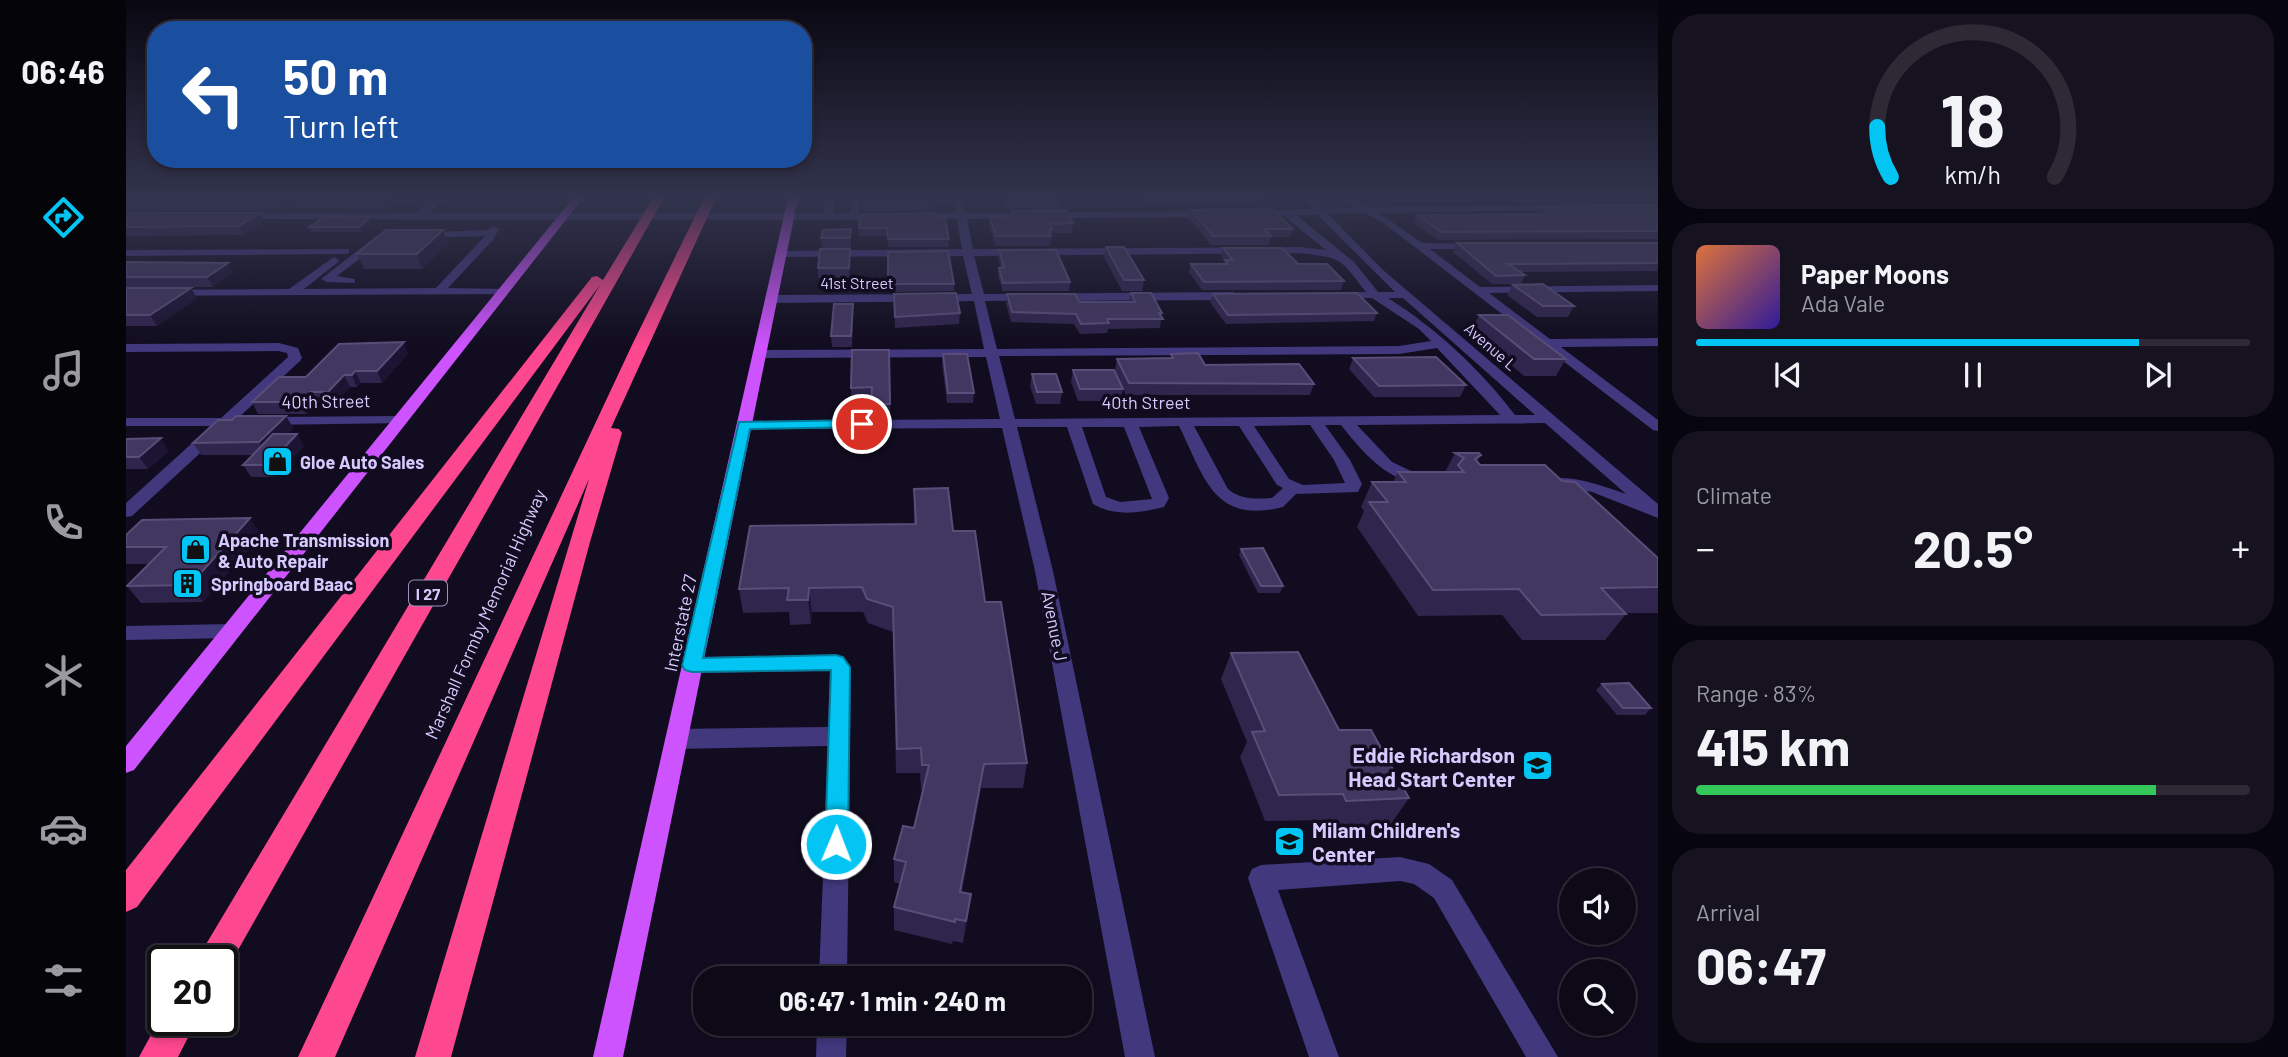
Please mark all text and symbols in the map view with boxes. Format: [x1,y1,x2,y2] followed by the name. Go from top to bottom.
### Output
[283,46,388,105] text: 50 m
[168,49,259,140] icon: left
[21,52,105,90] text: 06:46
[1940,75,2006,163] text: 18
[283,106,400,144] text: Turn left
[1945,159,2001,189] text: km/h
[39,193,88,242] icon: directions
[1801,258,1949,289] text: Paper Moons
[820,273,894,292] street label: 41st Street
[1801,289,1885,317] text: Ada Vale
[1461,318,1521,374] street label: Avenue L
[39,346,88,395] icon: music
[1769,356,1807,394] icon: previous
[1954,356,1992,394] icon: pause
[2139,356,2177,394] icon: next
[281,389,371,413] street label: 40th Street
[1101,391,1191,413] street label: 40th Street
[832,394,892,454] pin
[843,405,881,443] icon: arrive
[260,445,294,479] shop icon: Gloe Auto Sales
[300,451,424,473] place label: Gloe Auto Sales
[1696,481,1772,509] text: Climate
[420,486,550,742] street label: Marshall Formby Memorial Highway
[39,498,88,547] icon: phone
[1913,516,2033,578] text: 20.5°
[1696,524,1715,570] text: −
[2231,524,2250,570] text: +
[218,529,389,572] place label: Apache Transmission & Auto Repair
[178,533,212,567] shop icon: Apache Transmission & Auto Repair
[171,567,205,601] building icon: Springboard Baac
[659,572,701,674] street label: Interstate 27
[211,573,353,595] place label: Springboard Baac
[409,580,447,606] road number: I 27
[1037,589,1073,663] street label: Avenue J
[39,651,88,700] icon: climate
[1696,679,1816,707] text: Range · 83%
[1696,714,1850,776] text: 415 km
[1348,742,1515,791] place label: Eddie Richardson Head Start Center
[1521,749,1555,783] school or university icon: Eddie Richardson Head Start Center
[39,804,88,853] icon: car
[799,807,873,881] position arrow
[1312,817,1460,866] place label: Milam Children's Center
[1272,824,1306,858] school or university icon: Milam Children's Center
[1559,868,1636,1036] map controls
[1559,868,1636,945] button: sound
[1696,898,1760,926] text: Arrival
[1696,933,1826,995] text: 06:47
[147,945,238,1036] speed limit sign: 20
[39,956,88,1005] icon: filters
[1559,959,1636,1036] button: search
[779,985,1006,1016] text: 06:47 · 1 min · 240 m

